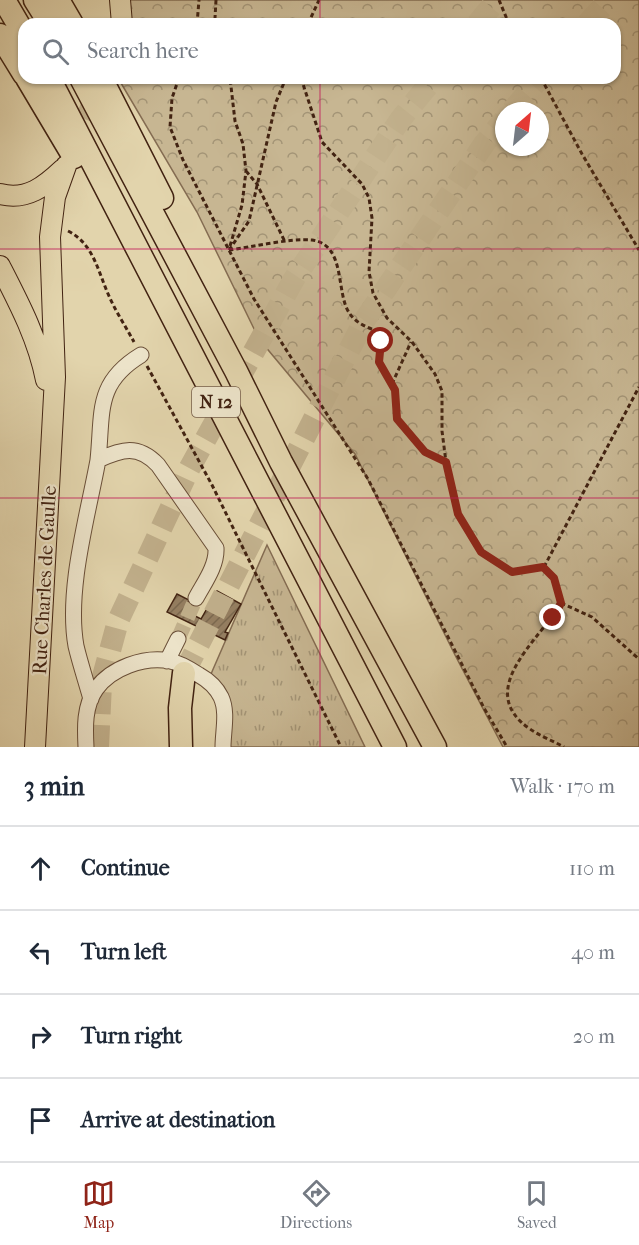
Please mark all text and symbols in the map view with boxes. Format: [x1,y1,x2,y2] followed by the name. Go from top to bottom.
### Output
[18,18,621,84] search box
[39,35,72,68] icon: search
[87,38,199,64] text: Search here
[495,102,549,156] north arrow
[367,327,393,353] route start
[192,387,240,417] road number: N 12
[28,485,61,675] street label: Rue Charles de Gaulle
[539,604,565,630] route end
[24,771,85,802] text: 3 min
[510,775,615,798] text: Walk · 170 m
[24,852,57,885] icon: ahead
[81,855,170,881] text: Continue
[569,857,615,880] text: 110 m
[24,936,57,969] icon: left
[81,939,167,965] text: Turn left
[571,941,615,964] text: 40 m
[24,1020,57,1053] icon: right
[81,1023,182,1049] text: Turn right
[573,1025,615,1048] text: 20 m
[24,1104,57,1137] icon: arrive
[81,1107,275,1133] text: Arrive at destination
[82,1177,115,1232] tab: Map
[280,1177,352,1232] tab: Directions
[517,1177,557,1232] tab: Saved

